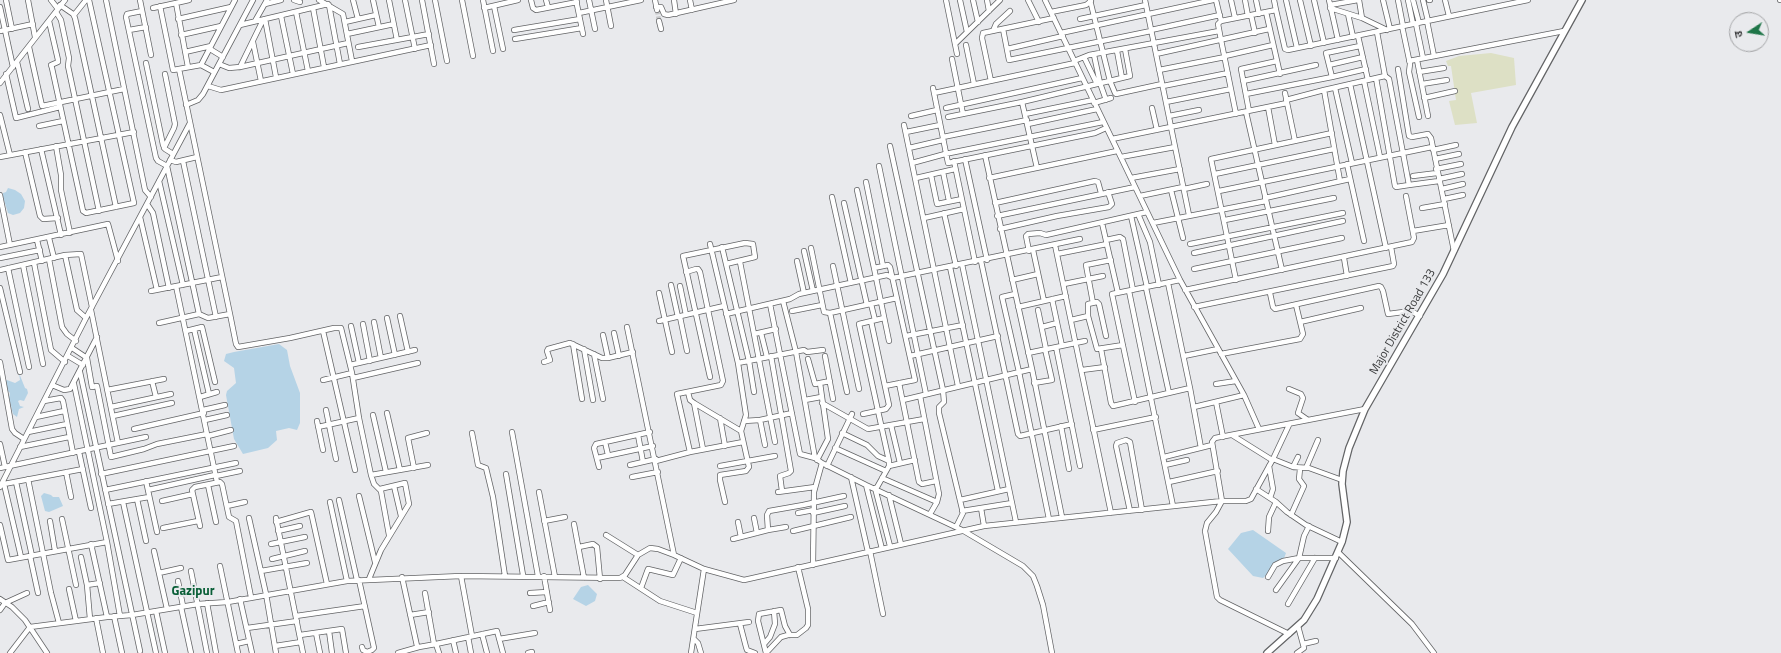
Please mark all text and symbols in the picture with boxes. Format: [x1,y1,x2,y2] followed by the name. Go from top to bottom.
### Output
[1729,12,1769,52] north arrow
[1730,29,1747,39] text: उ
[1367,267,1439,377] street label: Major District Road 133
[172,584,214,600] district label: Gazipur

